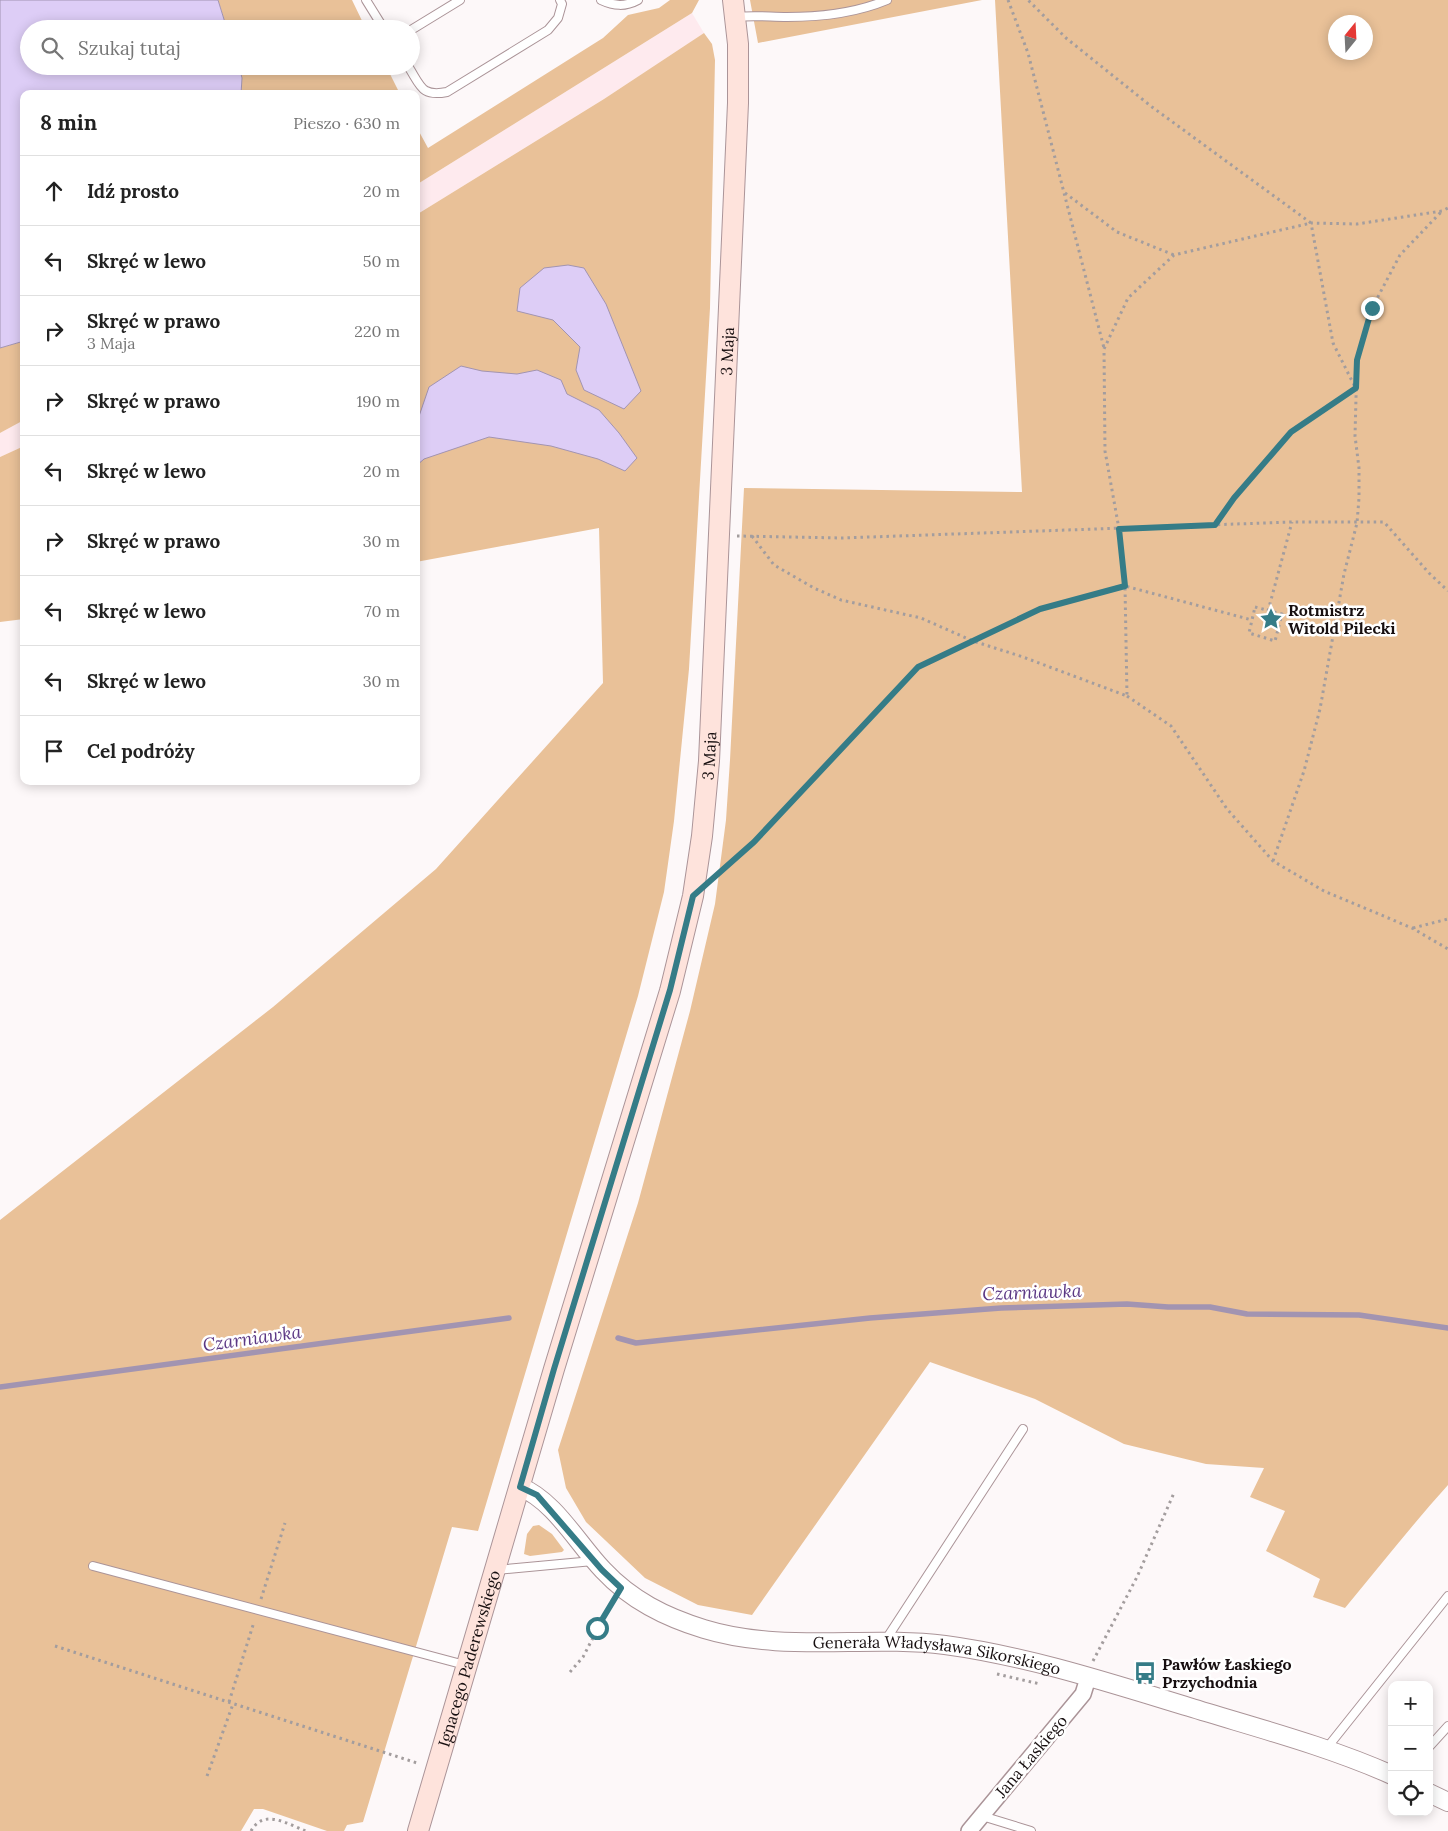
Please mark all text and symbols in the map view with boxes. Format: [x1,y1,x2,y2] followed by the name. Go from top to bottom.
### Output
[1328,15,1373,60] north arrow
[20,20,420,75] search box
[38,34,66,62] icon: search
[78,36,181,60] text: Szukaj tutaj
[40,109,97,136] text: 8 min
[293,113,400,133] text: Pieszo · 630 m
[40,177,68,205] icon: ahead
[87,179,179,203] text: Idź prosto
[363,181,400,201] text: 20 m
[40,247,68,275] icon: left
[87,249,206,273] text: Skręć w lewo
[363,251,400,271] text: 50 m
[1361,297,1384,320] route end
[87,309,220,333] text: Skręć w prawo
[40,317,68,345] icon: right
[354,321,400,341] text: 220 m
[716,326,738,376] street label: 3 Maja
[87,333,136,353] text: 3 Maja
[40,387,68,415] icon: right
[87,389,220,413] text: Skręć w prawo
[356,391,400,411] text: 190 m
[40,457,68,485] icon: left
[87,459,206,483] text: Skręć w lewo
[363,461,400,481] text: 20 m
[40,527,68,555] icon: right
[87,529,220,553] text: Skręć w prawo
[363,531,400,551] text: 30 m
[40,597,68,625] icon: left
[87,599,206,623] text: Skręć w lewo
[1288,600,1395,638] place label: Rotmistrz Witold Pilecki
[364,601,400,621] text: 70 m
[1258,606,1284,632] place icon: Rotmistrz Witold Pilecki
[40,667,68,695] icon: left
[87,669,206,693] text: Skręć w lewo
[363,671,400,691] text: 30 m
[697,731,720,781] street label: 3 Maja
[40,737,68,765] icon: arrive
[87,739,195,763] text: Cel podróży
[982,1279,1082,1305] water label: Czarniawka
[201,1320,303,1356] water label: Czarniawka
[433,1568,504,1749] street label: Ignacego Paderewskiego
[586,1617,609,1640] route start
[813,1632,1063,1679] street label: Generała Władysława Sikorskiego
[1162,1654,1292,1692] place label: Pawłów Łaskiego Przychodnia
[1132,1660,1158,1686] bus stop icon: Pawłów Łaskiego Przychodnia
[1388,1681,1433,1816] map controls
[1388,1681,1433,1726] button: +
[990,1711,1071,1802] street label: Jana Łaskiego
[1388,1726,1433,1771] button: −
[1388,1771,1433,1816] button: locate

